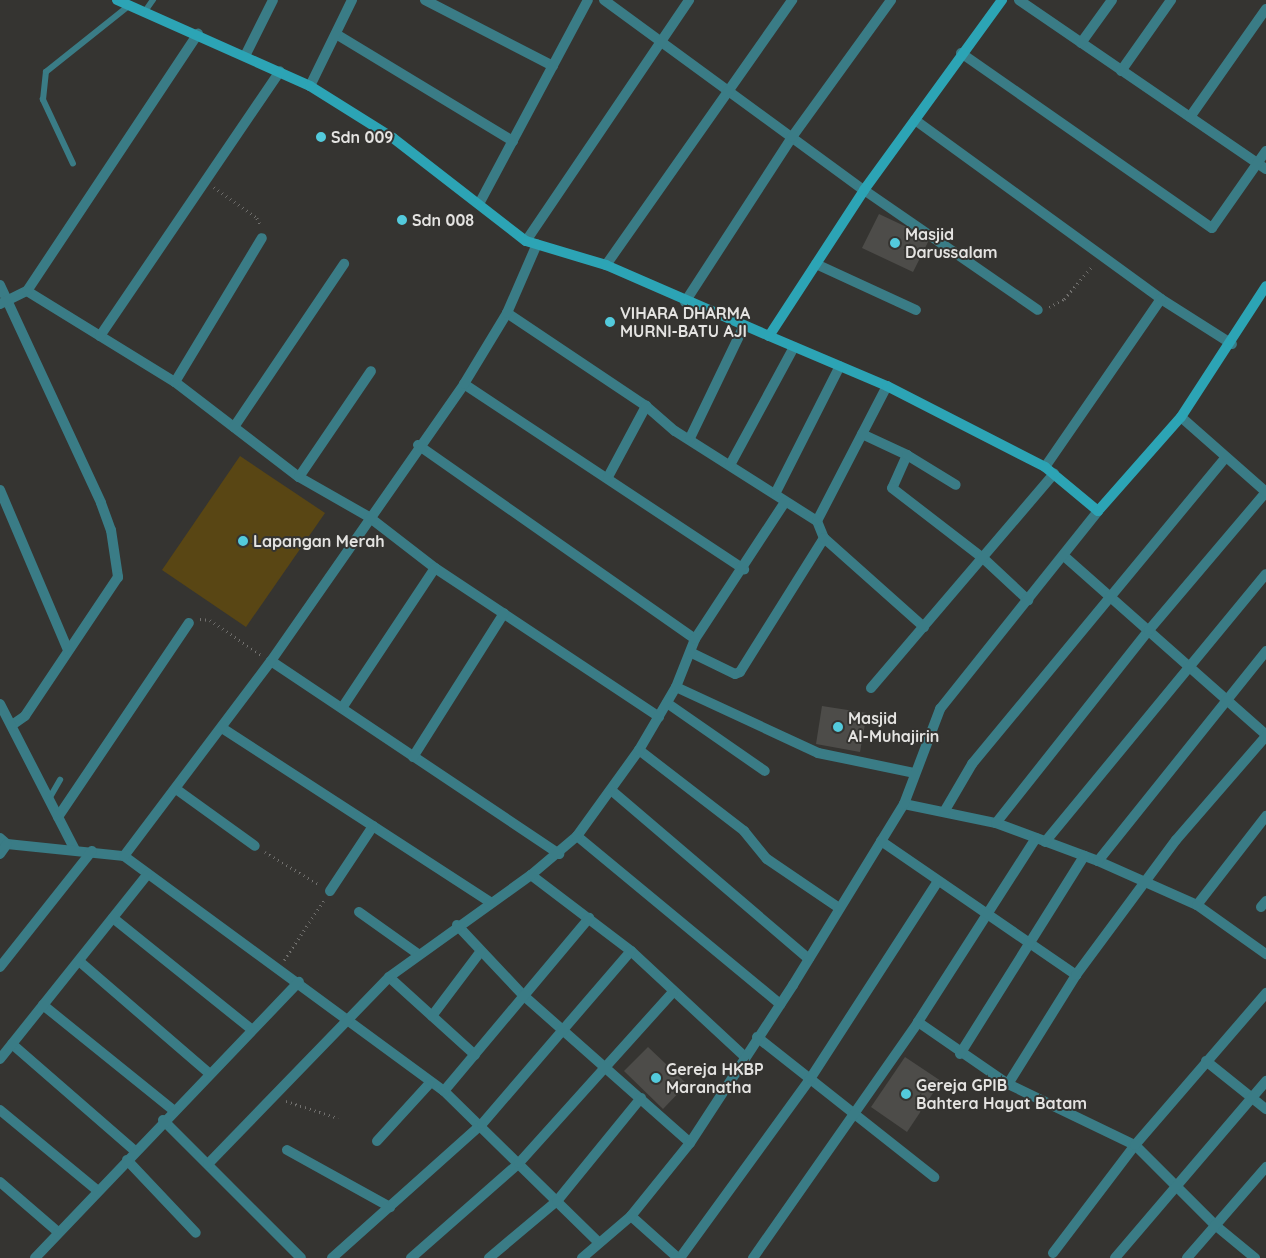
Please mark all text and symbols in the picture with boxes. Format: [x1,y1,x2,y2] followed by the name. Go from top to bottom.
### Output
[331,127,393,147] place label: Sdn 009
[315,131,327,143] marker: Sdn 009
[412,210,474,230] place label: Sdn 008
[396,214,408,226] marker: Sdn 008
[905,224,998,262] place label: Masjid Darussalam
[889,237,901,249] marker: Masjid Darussalam
[620,303,750,341] place label: VIHARA DHARMA MURNI-BATU AJI
[604,316,616,328] marker: VIHARA DHARMA MURNI-BATU AJI
[253,531,385,551] place label: Lapangan Merah
[237,535,249,547] marker: Lapangan Merah
[848,708,939,746] place label: Masjid Al-Muhajirin
[832,721,844,733] marker: Masjid Al-Muhajirin
[666,1059,764,1097] place label: Gereja HKBP Maranatha
[650,1072,662,1084] marker: Gereja HKBP Maranatha
[916,1075,1087,1113] place label: Gereja GPIB Bahtera Hayat Batam
[900,1088,912,1100] marker: Gereja GPIB Bahtera Hayat Batam

